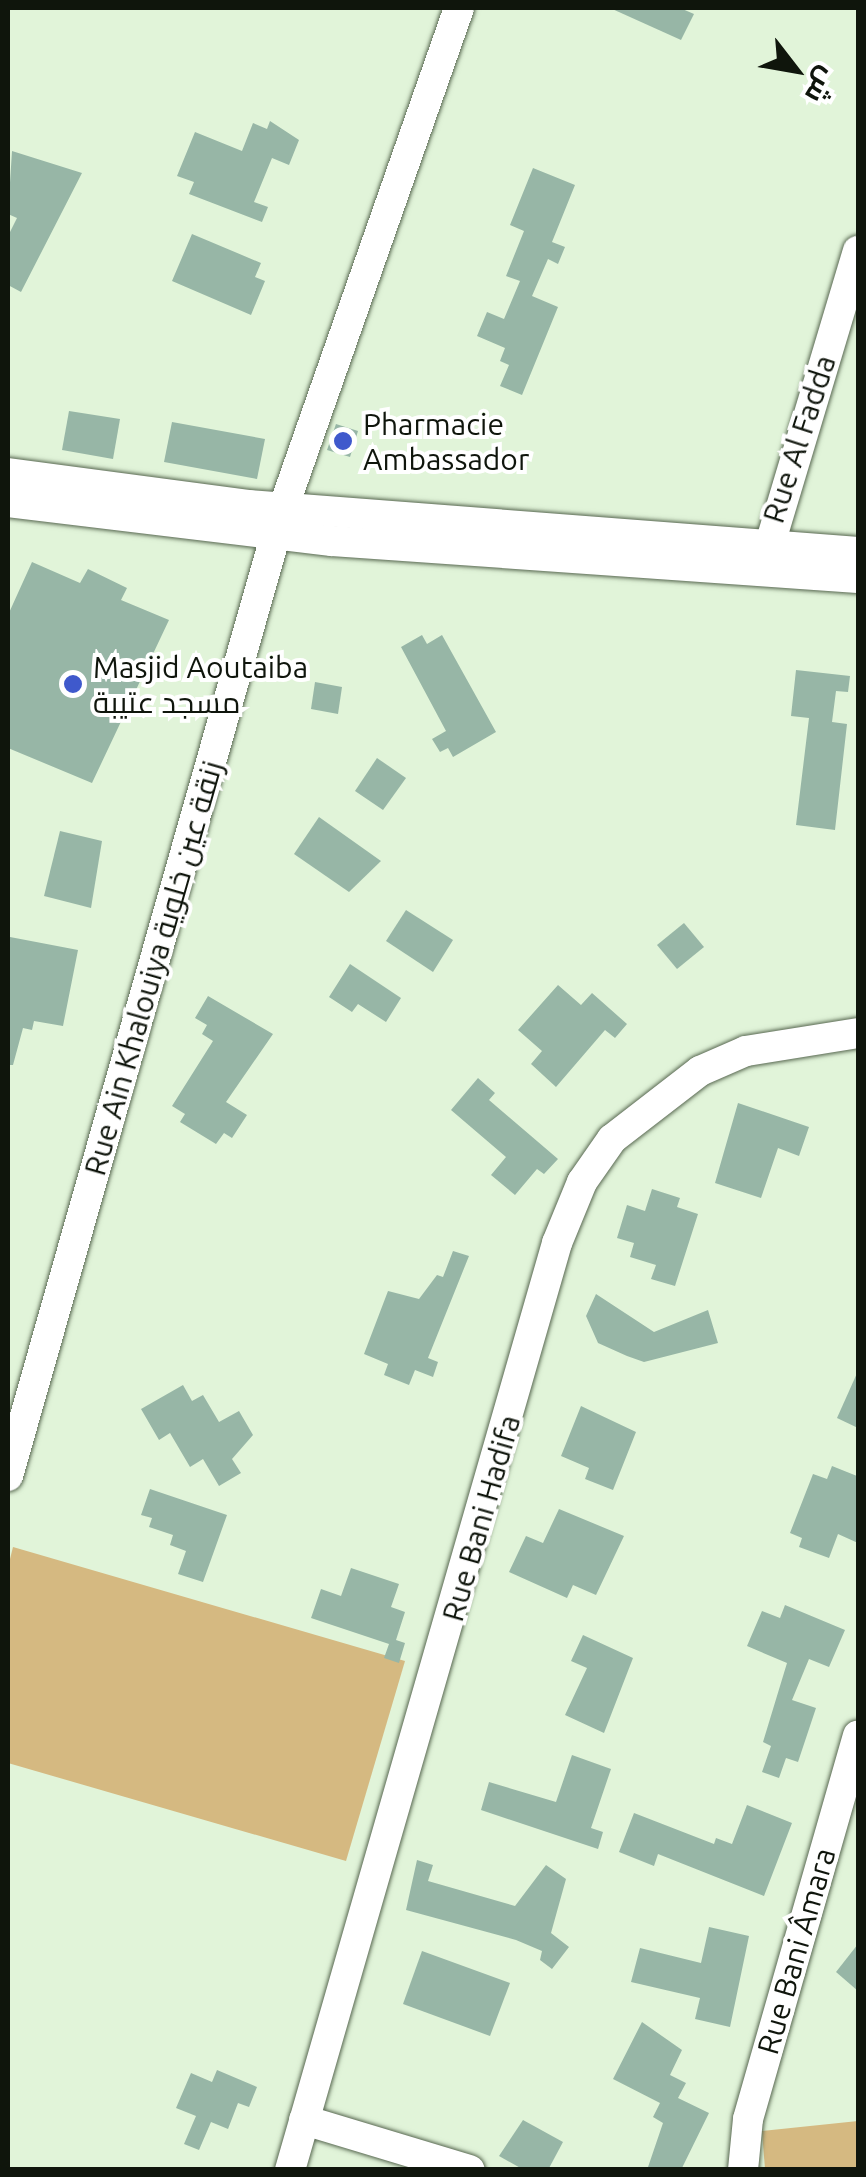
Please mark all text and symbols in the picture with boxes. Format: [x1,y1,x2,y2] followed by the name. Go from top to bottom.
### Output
[746,20,846,120] north arrow
[800,62,845,109] text: ش
[755,351,843,527] street label: Rue Al Fadda
[363,406,529,476] place label: Pharmacie Ambassador
[332,430,354,452] marker: Pharmacie Ambassador
[93,649,308,720] place label: Masjid Aoutaiba مسجد عتيبة
[62,673,84,695] marker: Masjid Aoutaiba مسجد عتيبة
[76,757,230,1179] street label: Rue Ain Khalouiya زنقة عين خلوية
[434,1411,528,1625] street label: Rue Bani Hadifa
[749,1844,843,2058] street label: Rue Bani Âmara

